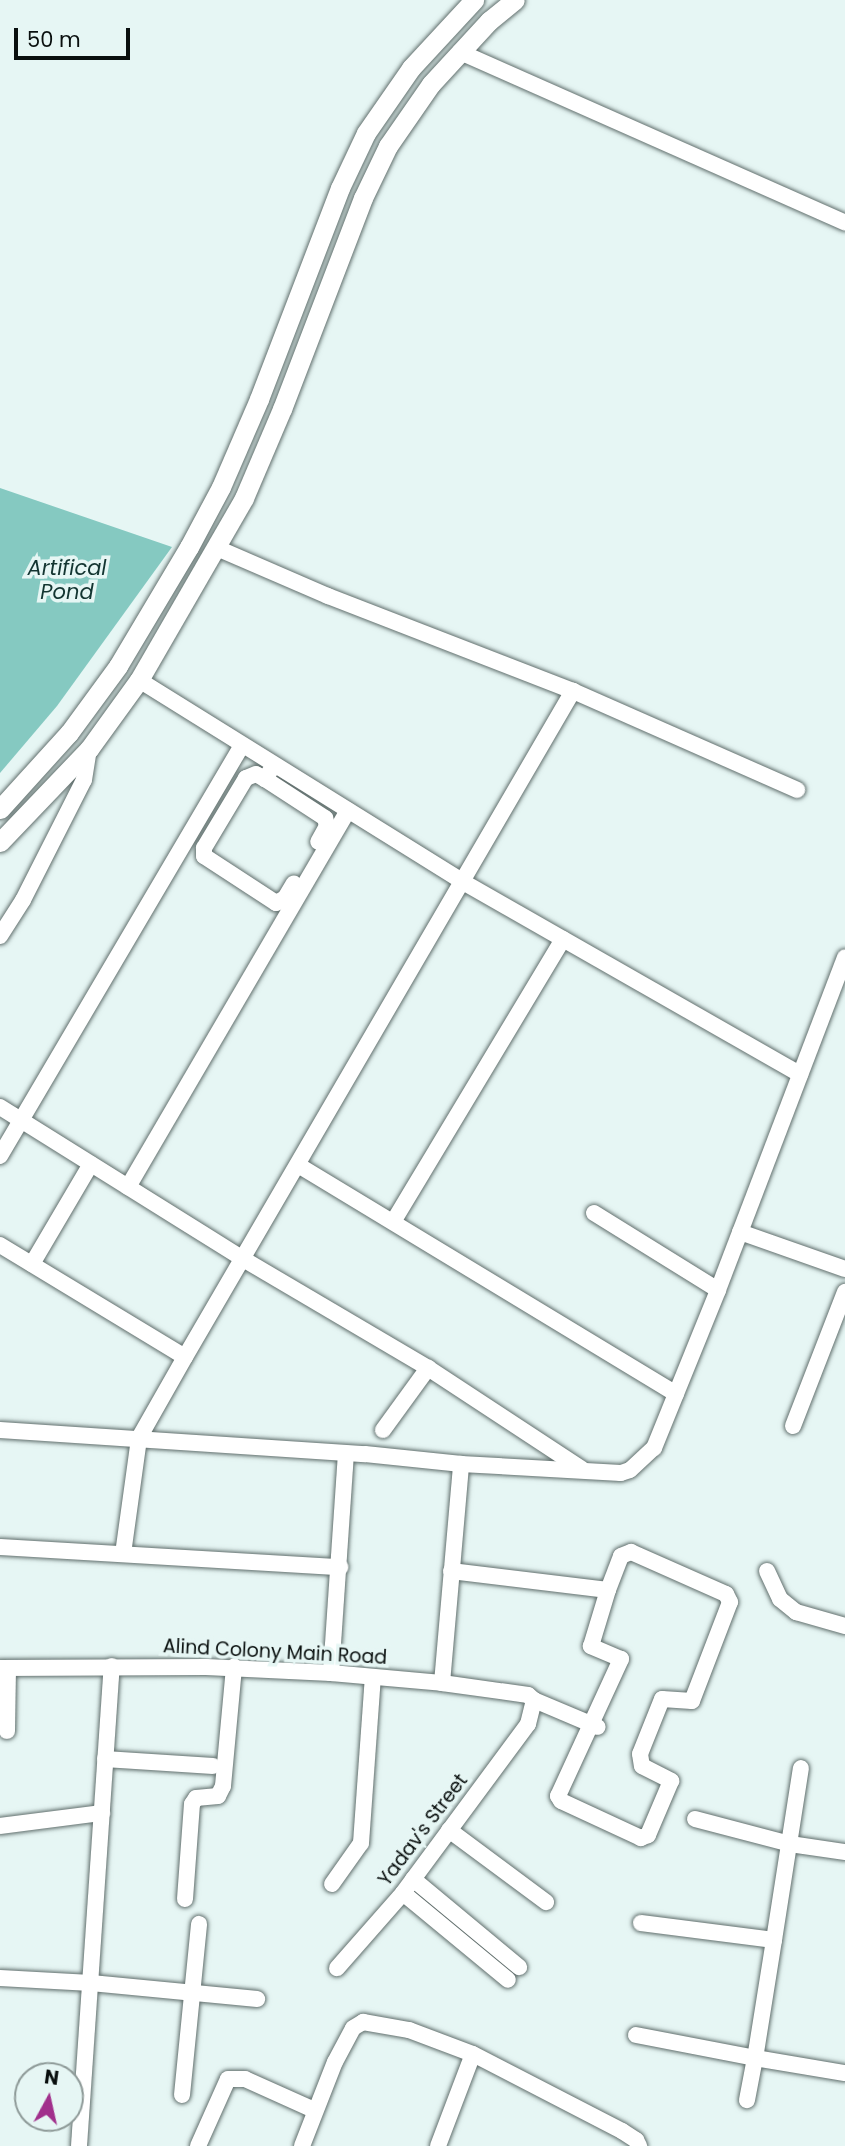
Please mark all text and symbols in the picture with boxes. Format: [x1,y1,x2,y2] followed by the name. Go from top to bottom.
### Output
[18,14,133,58] scale bar
[27,25,81,54] text: 50 m
[28,555,106,605] water label: Artifical Pond
[162,1635,388,1669] street label: Alind Colony Main Road
[374,1770,472,1890] street label: Yadav's Street
[14,2062,84,2132] north arrow
[43,2063,61,2092] text: N

